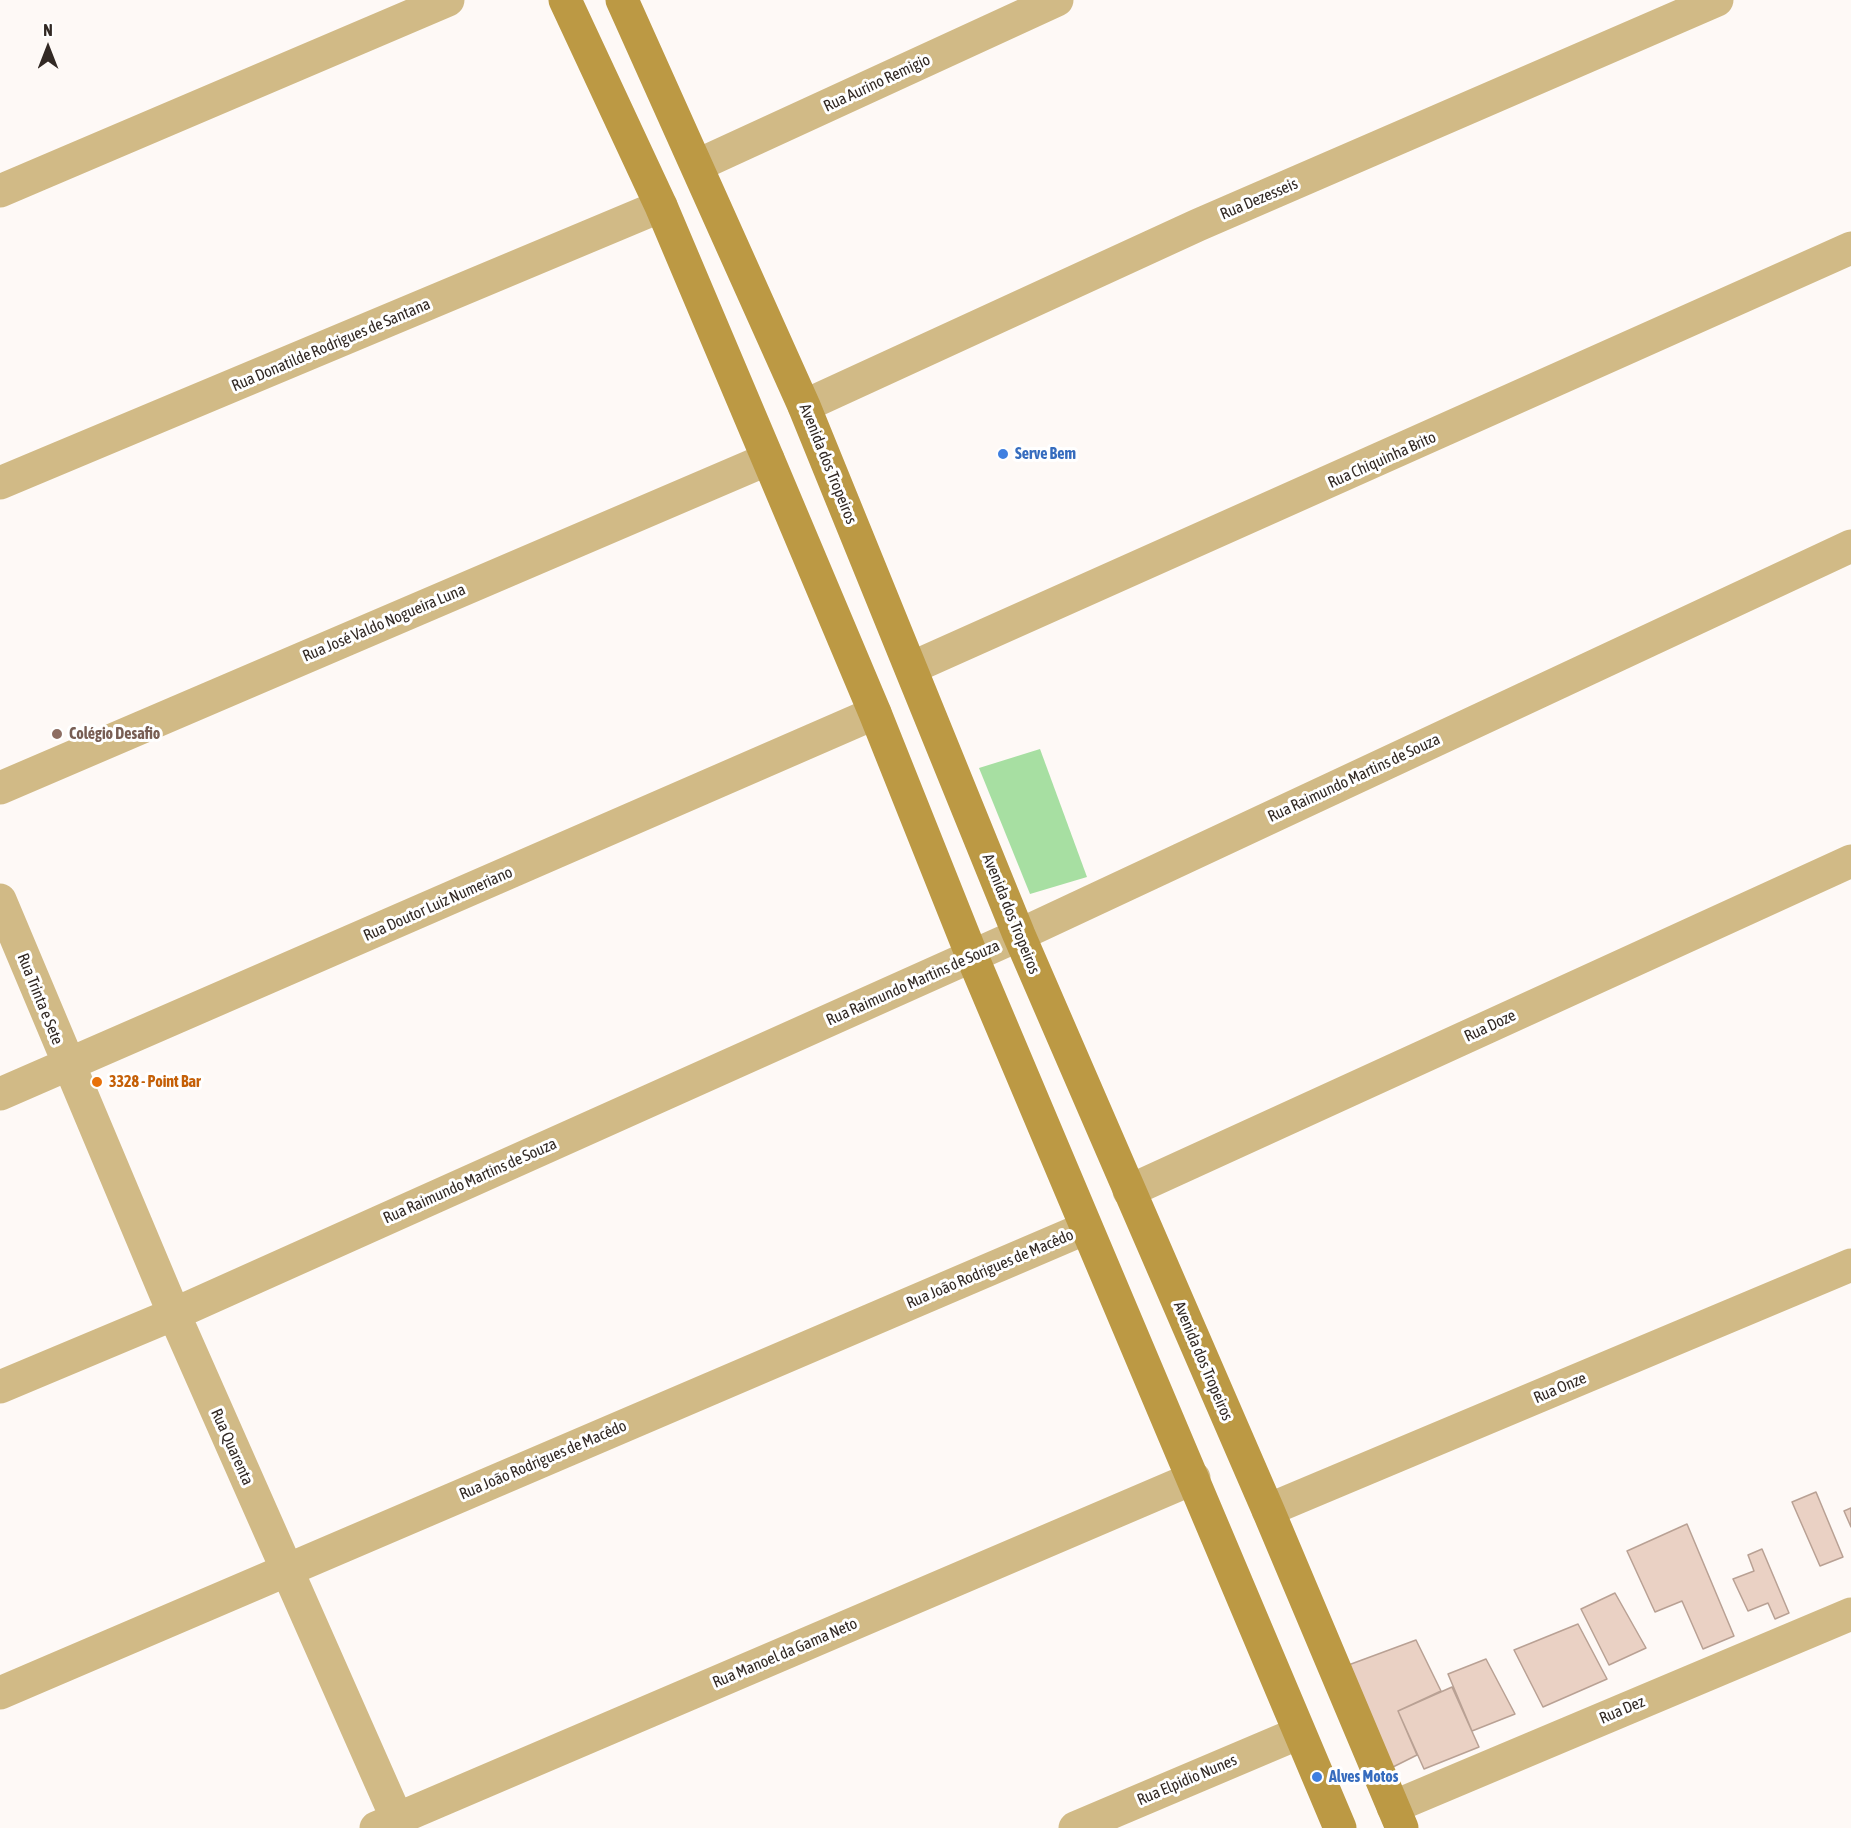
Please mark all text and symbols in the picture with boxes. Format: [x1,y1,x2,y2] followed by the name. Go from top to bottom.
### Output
[18,18,78,78] north arrow
[43,21,53,39] text: N
[821,50,933,116] street label: Rua Aurino Remigio
[1217,174,1301,224] street label: Rua Dezesseis
[229,294,433,396] street label: Rua Donatilde Rodrigues de Santana
[795,401,861,527] street label: Avenida dos Tropeiros
[1325,428,1439,492] street label: Rua Chiquinha Brito
[1015,444,1076,464] place label: Serve Bem
[996,447,1010,461] marker: Serve Bem
[300,580,468,666] street label: Rua José Valdo Nogueira Luna
[69,724,160,744] place label: Colégio Desafio
[50,727,64,741] marker: Colégio Desafio
[1265,730,1443,826] street label: Rua Raimundo Martins de Souza
[978,851,1044,977] street label: Avenida dos Tropeiros
[361,862,515,946] street label: Rua Doutor Luiz Numeriano
[823,936,1003,1030] street label: Rua Raimundo Martins de Souza
[13,950,67,1048] street label: Rua Trinta e Sete
[1461,1006,1519,1046] street label: Rua Doze
[109,1072,201,1092] place label: 3328 - Point Bar
[90,1075,104,1089] marker: 3328 - Point Bar
[380,1134,560,1228] street label: Rua Raimundo Martins de Souza
[904,1225,1076,1313] street label: Rua João Rodrigues de Macêdo
[1169,1298,1237,1424] street label: Avenida dos Tropeiros
[1531,1368,1589,1408] street label: Rua Onze
[207,1406,257,1488] street label: Rua Quarenta
[457,1416,629,1504] street label: Rua João Rodrigues de Macêdo
[710,1614,860,1692] street label: Rua Manoel da Gama Neto
[1596,1692,1648,1728] street label: Rua Dez
[1134,1750,1240,1810] street label: Rua Elpidio Nunes
[1329,1767,1398,1787] place label: Alves Motos
[1310,1770,1324,1784] marker: Alves Motos

